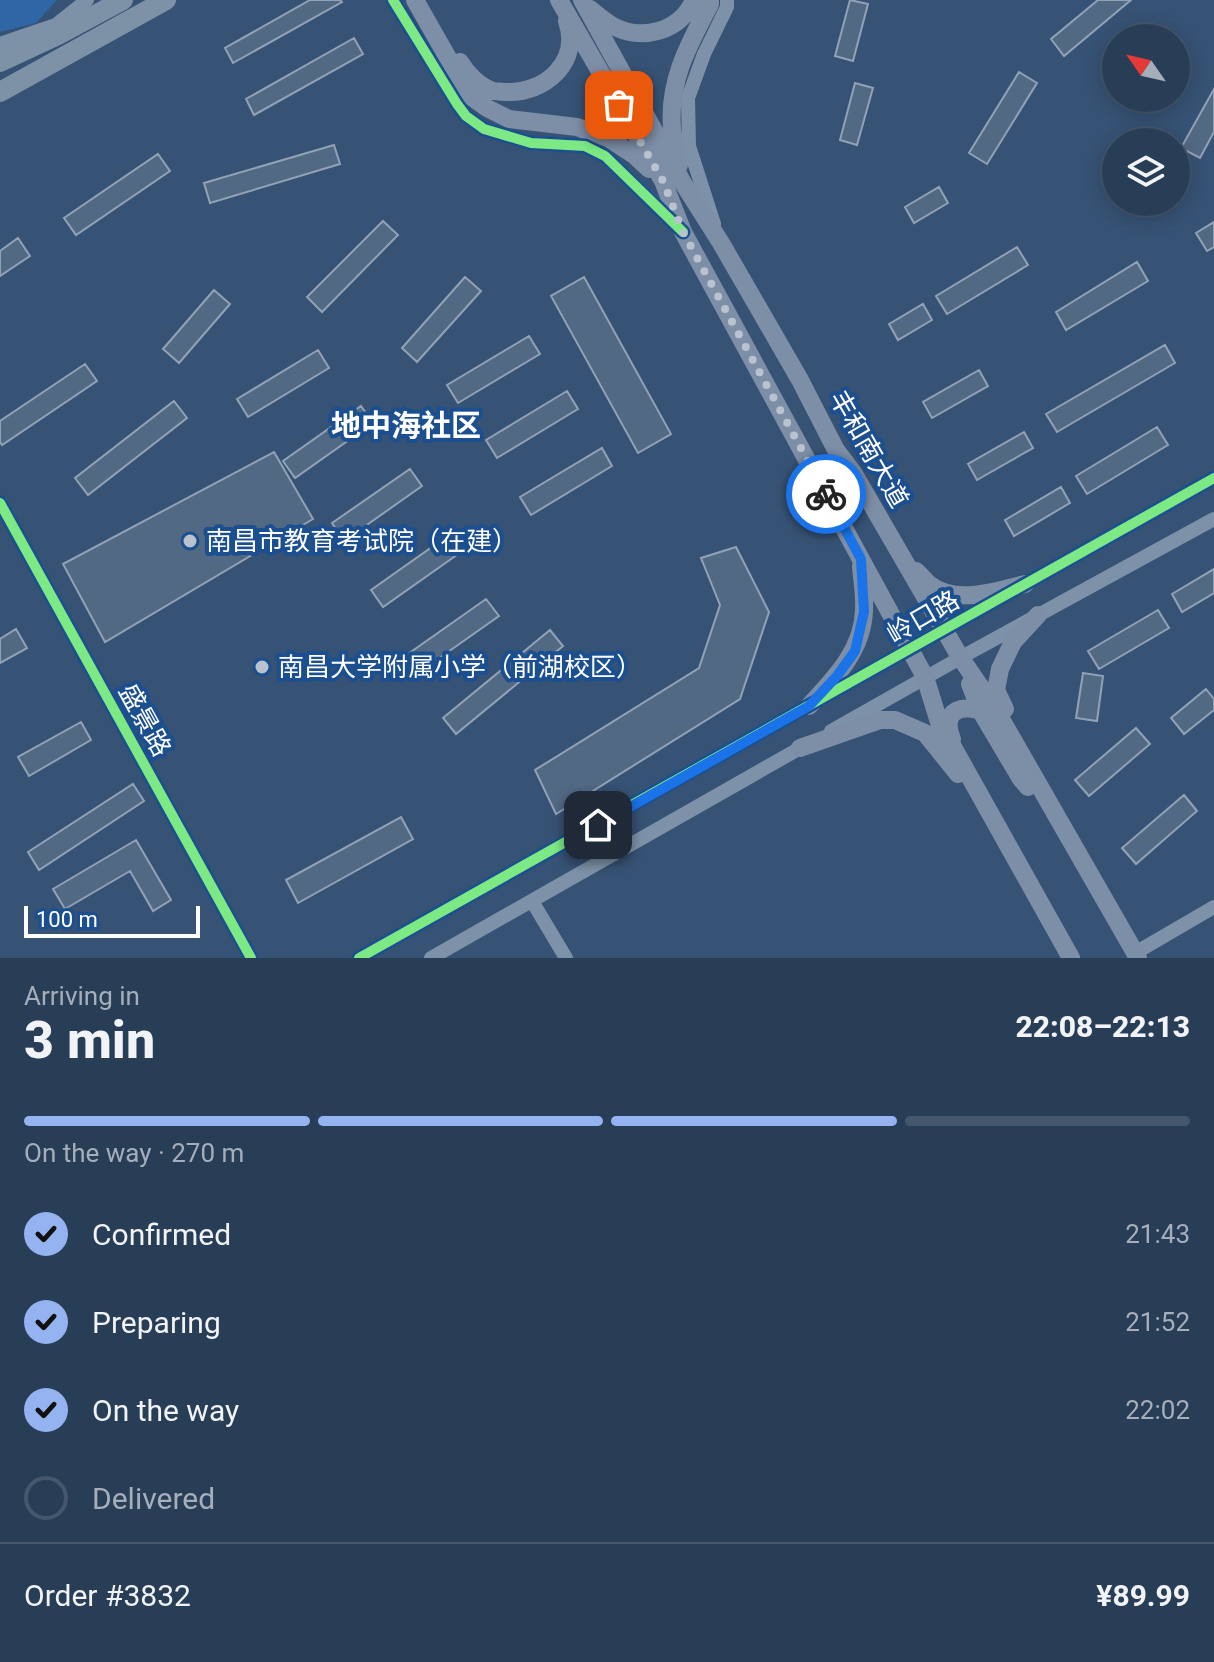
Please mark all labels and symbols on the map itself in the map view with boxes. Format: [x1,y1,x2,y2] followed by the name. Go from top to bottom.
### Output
[1102,24,1190,112] north arrow
[585,71,653,139] pin
[824,385,914,513] street label: 丰和南大道
[331,408,481,443] district label: 地中海社区
[786,454,866,534] courier
[206,526,518,556] place label: 南昌市教育考试院（在建）
[181,532,199,550] marker: 南昌市教育考试院（在建）
[882,585,964,649] street label: 岭口路
[278,652,642,682] place label: 南昌大学附属小学（前湖校区）
[253,658,271,676] marker: 南昌大学附属小学（前湖校区）
[113,679,177,761] street label: 盛景路
[564,791,632,859] pin
[24,902,200,938] scale bar

